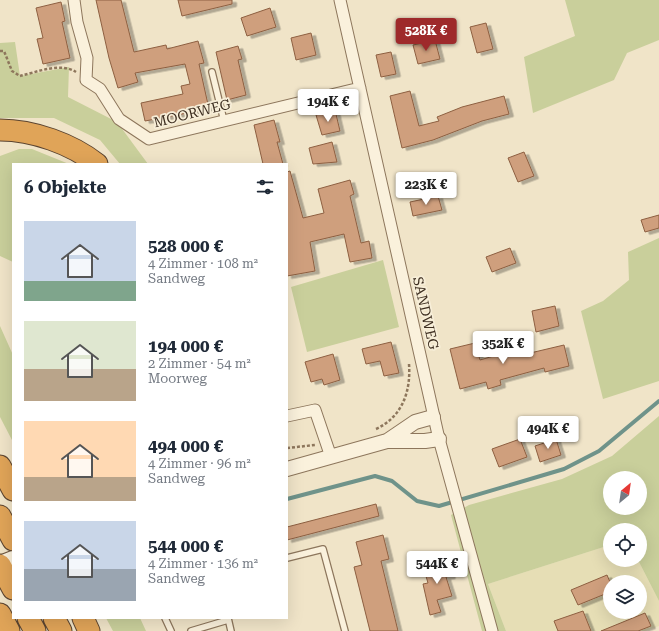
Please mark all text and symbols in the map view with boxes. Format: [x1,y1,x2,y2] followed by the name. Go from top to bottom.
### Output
[393,18,459,52] pin: 528K €
[405,23,447,38] text: 528K €
[295,89,361,123] pin: 194K €
[307,94,349,109] text: 194K €
[152,96,232,130] street label: MOORWEG
[393,172,459,206] pin: 223K €
[254,176,276,198] icon: filters
[24,177,106,197] text: 6 Objekte
[405,177,447,192] text: 223K €
[148,236,223,256] text: 528 000 €
[56,237,104,285] icon: home
[148,256,258,271] text: 4 Zimmer · 108 m²
[148,271,205,286] text: Sandweg
[410,275,442,351] street label: SANDWEG
[470,331,536,365] pin: 352K €
[148,336,223,356] text: 194 000 €
[482,336,524,351] text: 352K €
[56,337,104,385] icon: home
[148,356,251,371] text: 2 Zimmer · 54 m²
[148,371,207,386] text: Moorweg
[515,416,581,450] pin: 494K €
[527,421,569,436] text: 494K €
[148,436,223,456] text: 494 000 €
[56,437,104,485] icon: home
[148,456,251,471] text: 4 Zimmer · 96 m²
[148,471,205,486] text: Sandweg
[603,471,647,515] north arrow
[603,471,647,619] map controls
[603,523,647,567] button: locate
[148,536,223,556] text: 544 000 €
[56,537,104,585] icon: home
[404,551,470,585] pin: 544K €
[148,556,258,571] text: 4 Zimmer · 136 m²
[416,556,458,571] text: 544K €
[148,571,205,586] text: Sandweg
[603,575,647,619] button: layers

